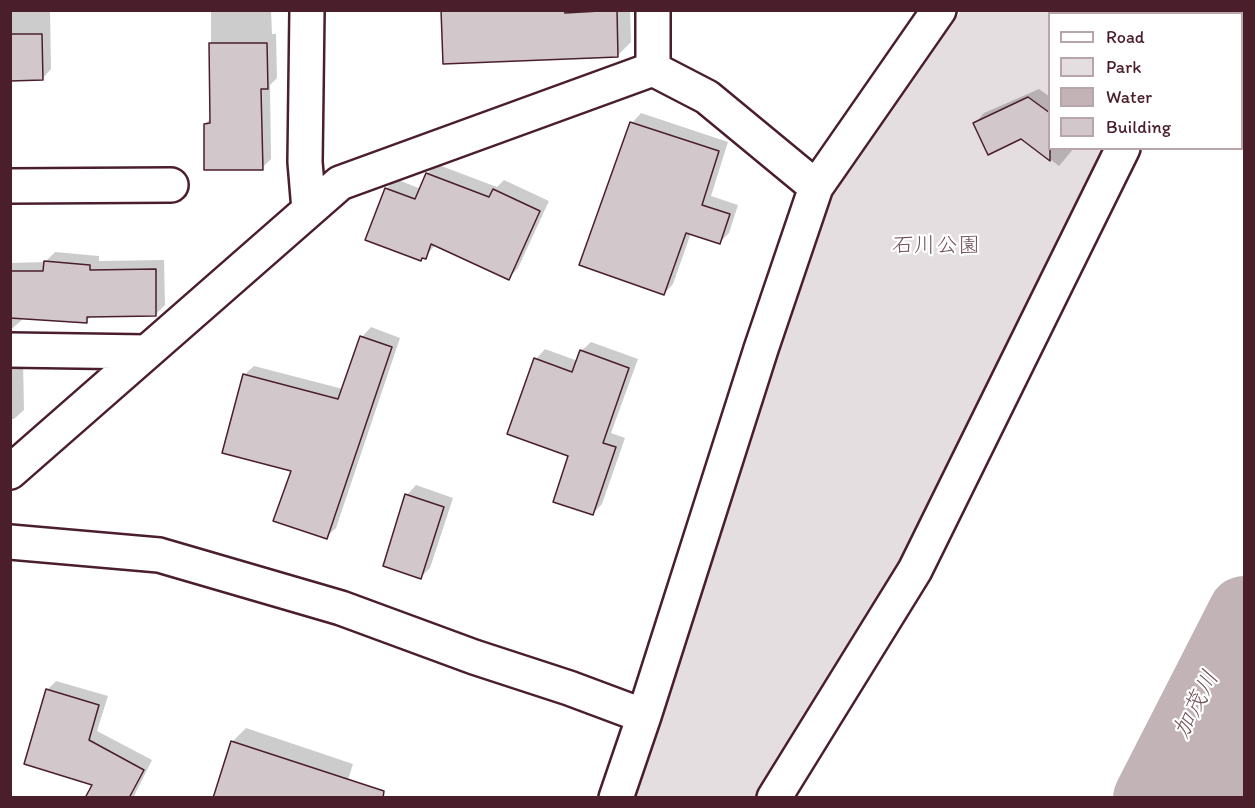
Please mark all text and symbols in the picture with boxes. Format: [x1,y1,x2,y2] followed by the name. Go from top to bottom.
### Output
[1048,12,1243,150] legend
[1106,26,1145,48] text: Road
[1106,56,1141,78] text: Park
[1106,86,1152,108] text: Water
[1106,116,1171,138] text: Building
[892,233,980,259] park label: 石川公園
[1168,666,1226,744] water label: 加茂川

